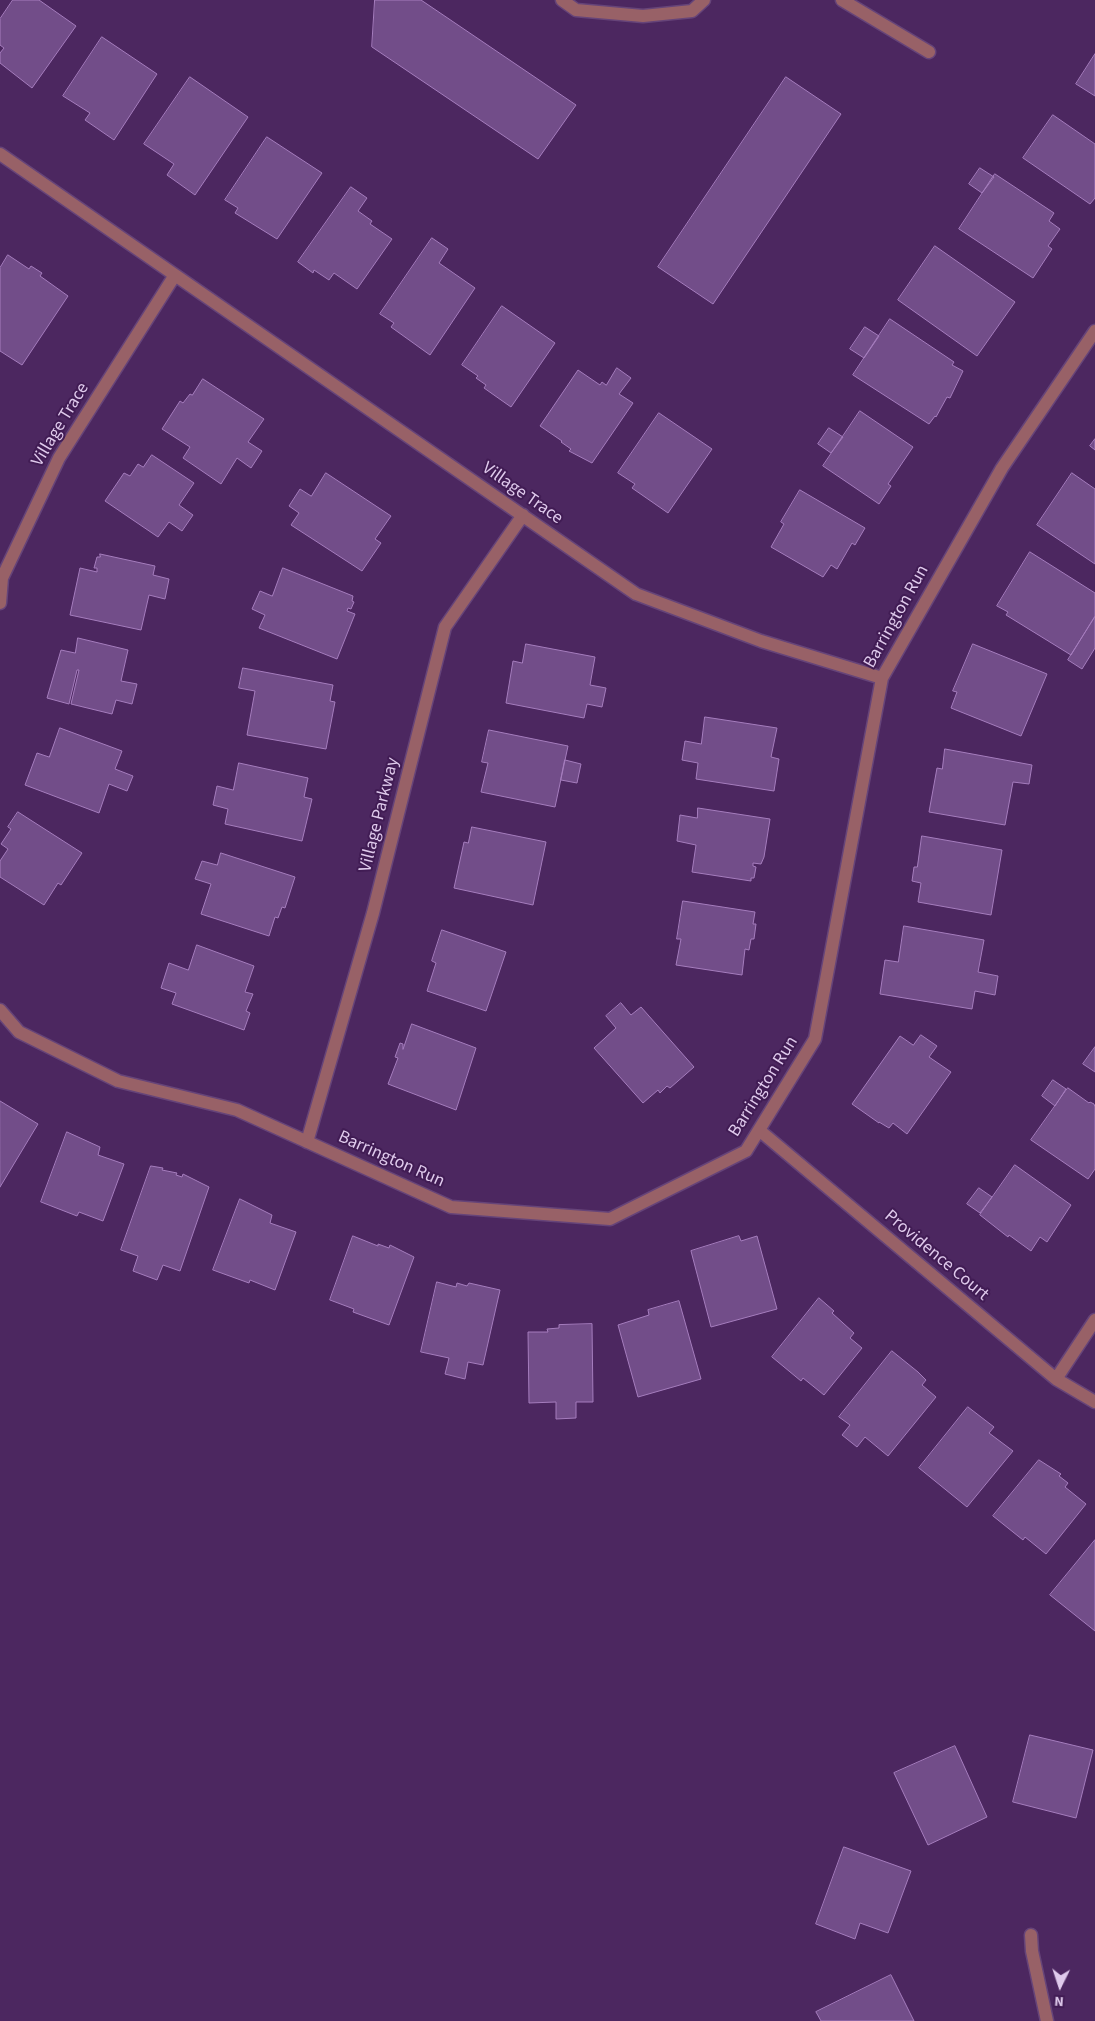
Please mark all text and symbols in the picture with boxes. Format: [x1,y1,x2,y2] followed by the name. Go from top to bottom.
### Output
[28,379,94,471] street label: Village Trace
[477,458,567,530] street label: Village Trace
[860,562,934,672] street label: Barrington Run
[355,756,405,874] street label: Village Parkway
[725,1033,803,1141] street label: Barrington Run
[334,1127,448,1193] street label: Barrington Run
[879,1206,993,1306] street label: Providence Court
[1035,1961,1085,2011] north arrow
[1054,1991,1064,2011] text: N

